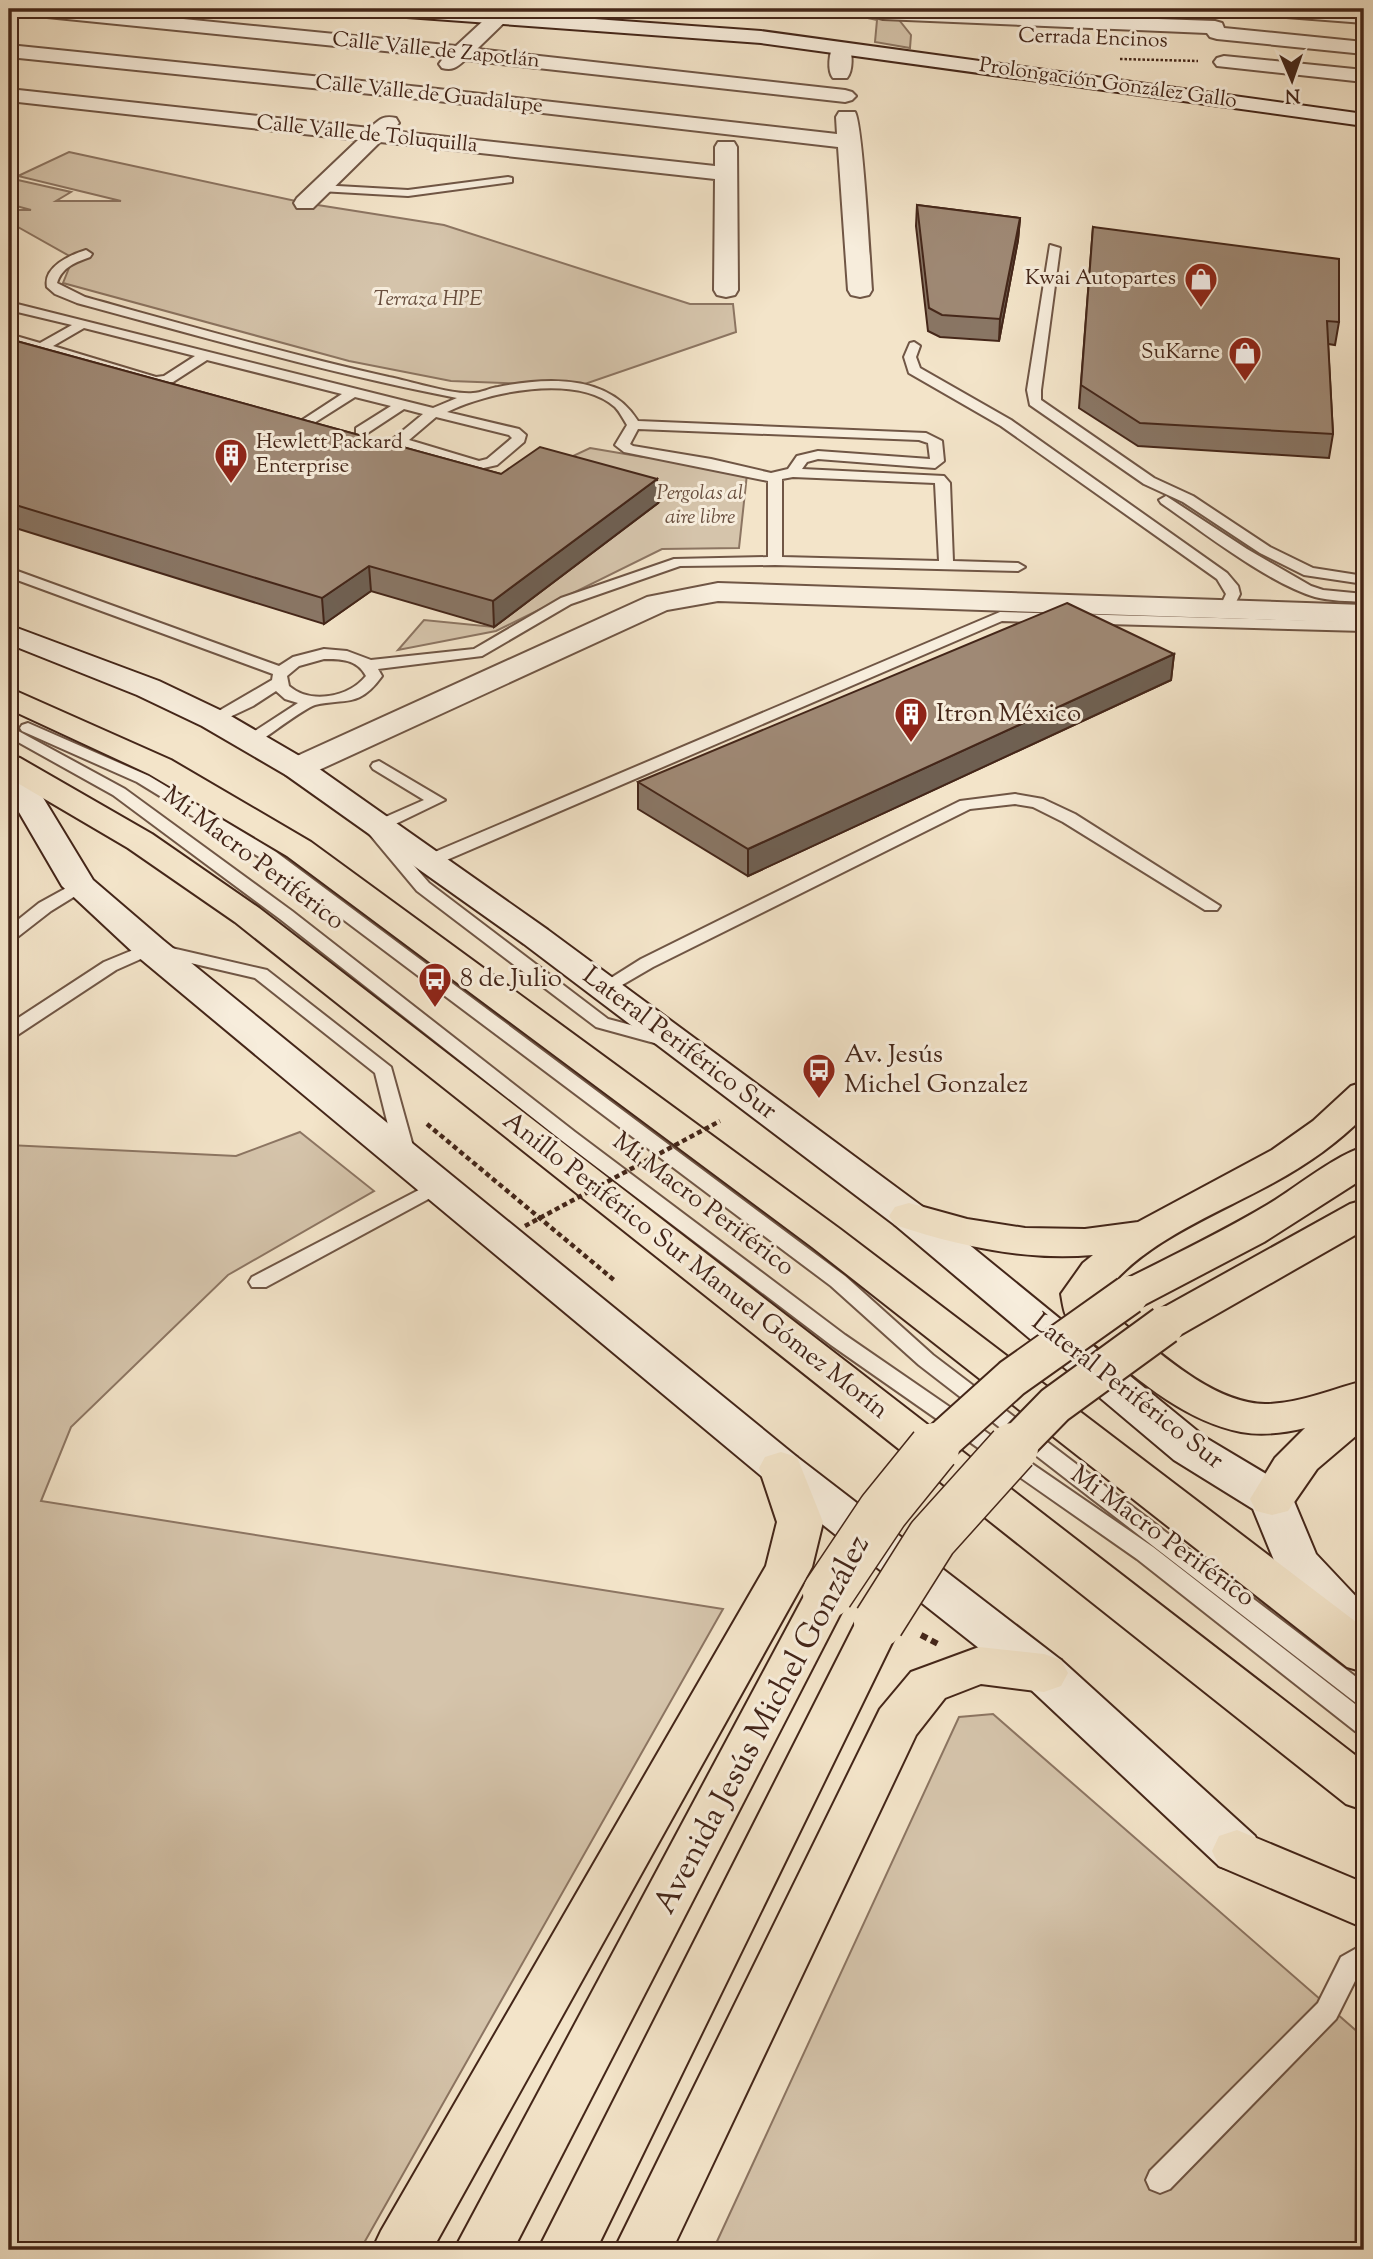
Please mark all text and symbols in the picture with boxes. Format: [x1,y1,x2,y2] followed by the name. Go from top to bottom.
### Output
[1018,21,1168,57] street label: Cerrada Encinos
[331,25,541,77] street label: Calle Valle de Zapotlán
[1258,46,1328,116] north arrow
[977,51,1239,117] street label: Prolongación González Gallo
[314,68,544,122] street label: Calle Valle de Guadalupe
[1284,81,1301,108] text: N
[255,108,479,162] street label: Calle Valle de Toluquilla
[1182,260,1220,309] shop icon: Kwai Autopartes
[1025,264,1176,294] place label: Kwai Autopartes
[374,285,482,315] park label: Terraza HPE
[1226,334,1264,383] shop icon: SuKarne
[1141,338,1220,368] place label: SuKarne
[256,428,403,482] place label: Hewlett Packard Enterprise
[212,436,250,485] building icon: Hewlett Packard Enterprise
[657,479,743,533] park label: Pergolas al aire libre
[892,695,930,744] building icon: Itron México
[936,696,1081,733] place label: Itron México
[154,778,352,940] street label: Mi Macro Periférico
[574,958,784,1130] street label: Lateral Periférico Sur
[416,960,454,1009] bus stop icon: 8 de Julio
[460,961,562,998] place label: 8 de Julio
[844,1037,1028,1104] place label: Av. Jesús Michel Gonzalez
[800,1051,838,1100] bus stop icon: Av. Jesús Michel Gonzalez
[494,1103,896,1429] street label: Anillo Periférico Sur Manuel Gómez Morín
[604,1124,802,1286] street label: Mi Macro Periférico
[1023,1305,1231,1479] street label: Lateral Periférico Sur
[1062,1457,1262,1617] street label: Mi Macro Periférico
[643,1527,883,1923] street label: Avenida Jesús Michel González

